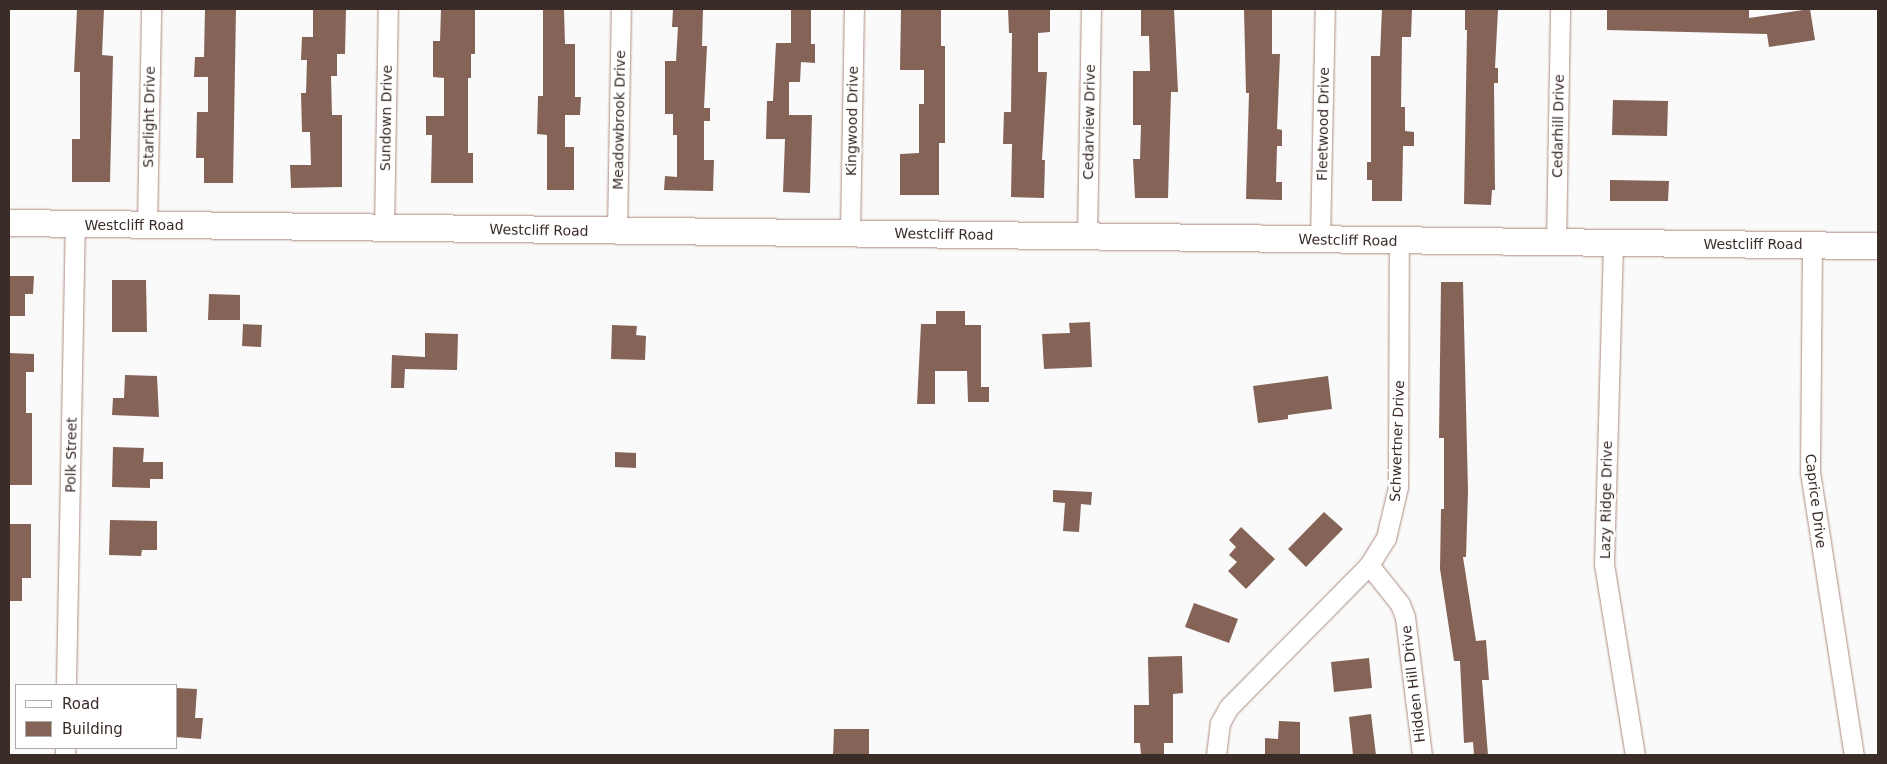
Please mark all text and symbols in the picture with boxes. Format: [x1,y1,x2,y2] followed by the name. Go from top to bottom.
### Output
[609,50,629,190] street label: Meadowbrook Drive
[1080,64,1098,180] street label: Cedarview Drive
[377,65,395,171] street label: Sundown Drive
[140,66,158,168] street label: Starlight Drive
[843,66,861,176] street label: Kingwood Drive
[1314,67,1332,181] street label: Fleetwood Drive
[1549,74,1567,178] street label: Cedarhill Drive
[84,217,184,233] street label: Westcliff Road
[489,221,589,239] street label: Westcliff Road
[894,225,994,243] street label: Westcliff Road
[1298,231,1398,249] street label: Westcliff Road
[1703,236,1803,252] street label: Westcliff Road
[1386,380,1408,502] street label: Schwertner Drive
[62,417,80,493] street label: Polk Street
[1597,441,1615,559] street label: Lazy Ridge Drive
[1802,453,1830,549] street label: Caprice Drive
[1397,624,1429,744] street label: Hidden Hill Drive
[15,684,178,749] legend
[62,695,100,713] text: Road
[62,720,123,738] text: Building

